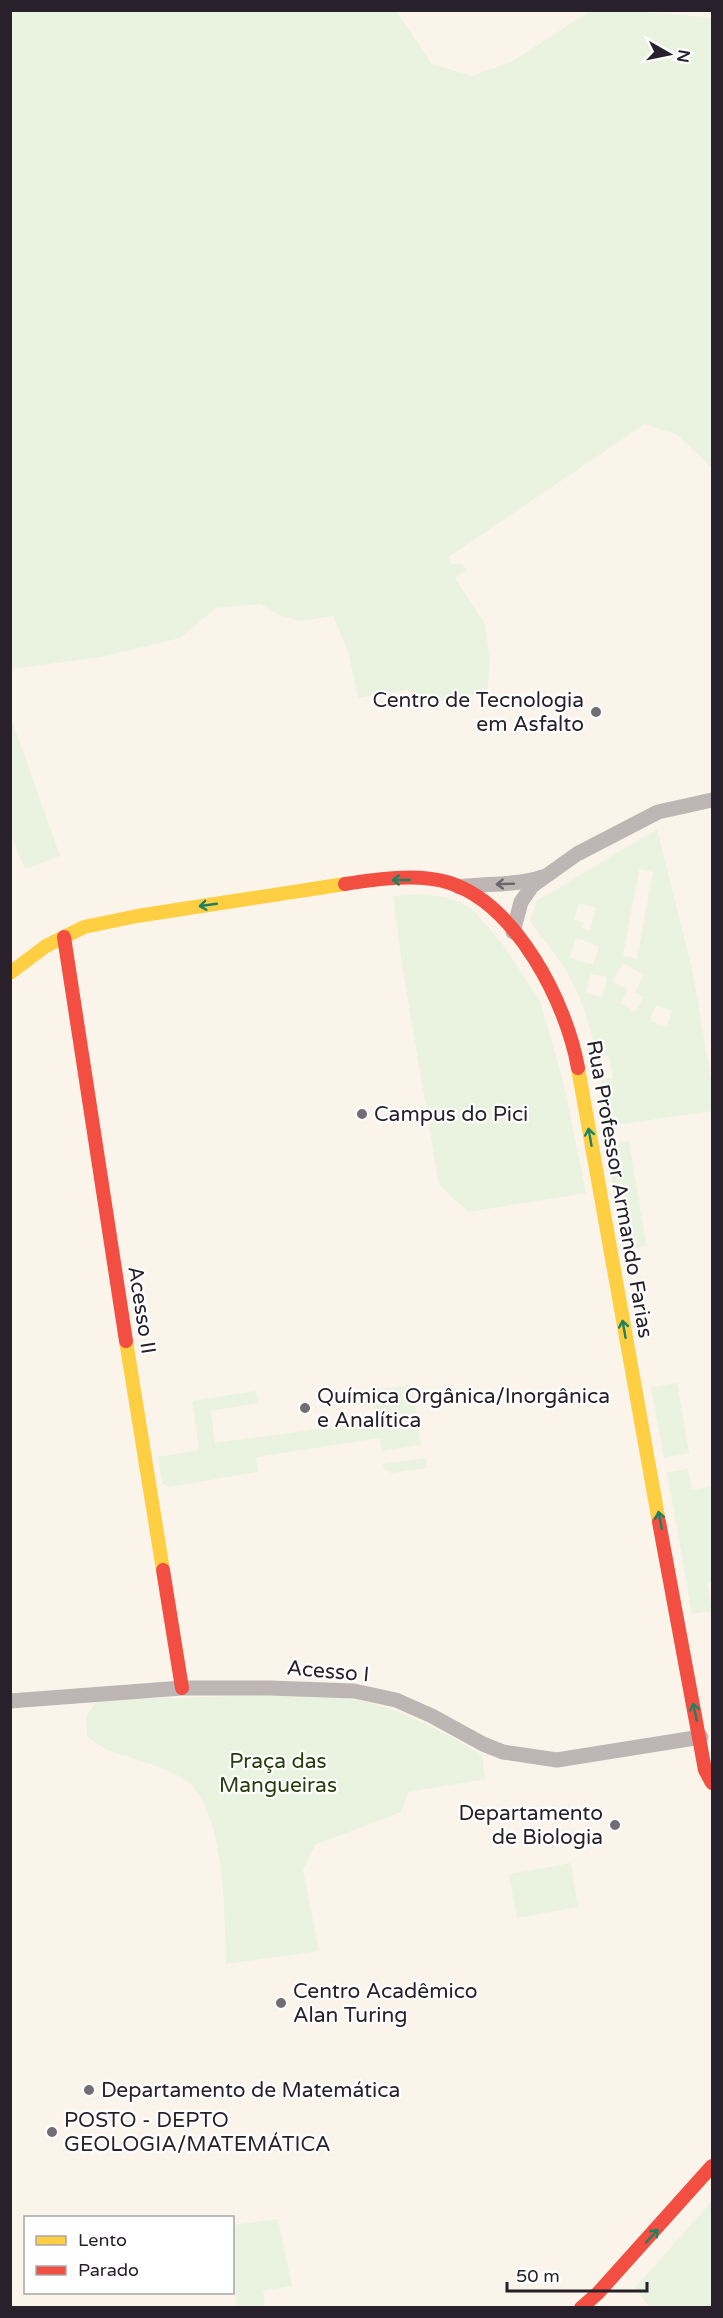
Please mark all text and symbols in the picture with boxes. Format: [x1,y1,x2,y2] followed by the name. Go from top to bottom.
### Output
[639,24,699,84] north arrow
[672,48,694,64] text: N
[372,688,584,737] place label: Centro de Tecnologia em Asfalto
[589,705,603,719] marker: Centro de Tecnologia em Asfalto
[392,874,412,886] one-way arrow
[496,878,516,889] one-way arrow
[199,899,219,910] one-way arrow
[581,1038,658,1340] street label: Rua Professor Armando Farias
[374,1102,528,1127] place label: Campus do Pici
[355,1107,369,1121] marker: Campus do Pici
[584,1127,595,1147] one-way arrow
[122,1264,161,1356] street label: Acesso II
[618,1319,629,1339] one-way arrow
[317,1384,610,1433] place label: Química Orgânica/Inorgânica e Analítica
[298,1401,312,1415] marker: Química Orgânica/Inorgânica e Analítica
[654,1511,665,1531] one-way arrow
[286,1655,370,1688] street label: Acesso I
[689,1703,701,1722] one-way arrow
[219,1749,337,1798] park label: Praça das Mangueiras
[458,1801,603,1850] place label: Departamento de Biologia
[608,1818,622,1832] marker: Departamento de Biologia
[293,1979,478,2028] place label: Centro Acadêmico Alan Turing
[274,1996,288,2010] marker: Centro Acadêmico Alan Turing
[101,2078,400,2103] place label: Departamento de Matemática
[82,2083,96,2097] marker: Departamento de Matemática
[64,2108,331,2157] place label: POSTO - DEPTO GEOLOGIA/MATEMÁTICA
[45,2125,59,2139] marker: POSTO - DEPTO GEOLOGIA/MATEMÁTICA
[24,2216,234,2294] legend
[645,2228,659,2243] one-way arrow
[78,2229,127,2251] text: Lento
[507,2255,646,2293] scale bar
[78,2259,139,2281] text: Parado
[516,2265,560,2287] text: 50 m

